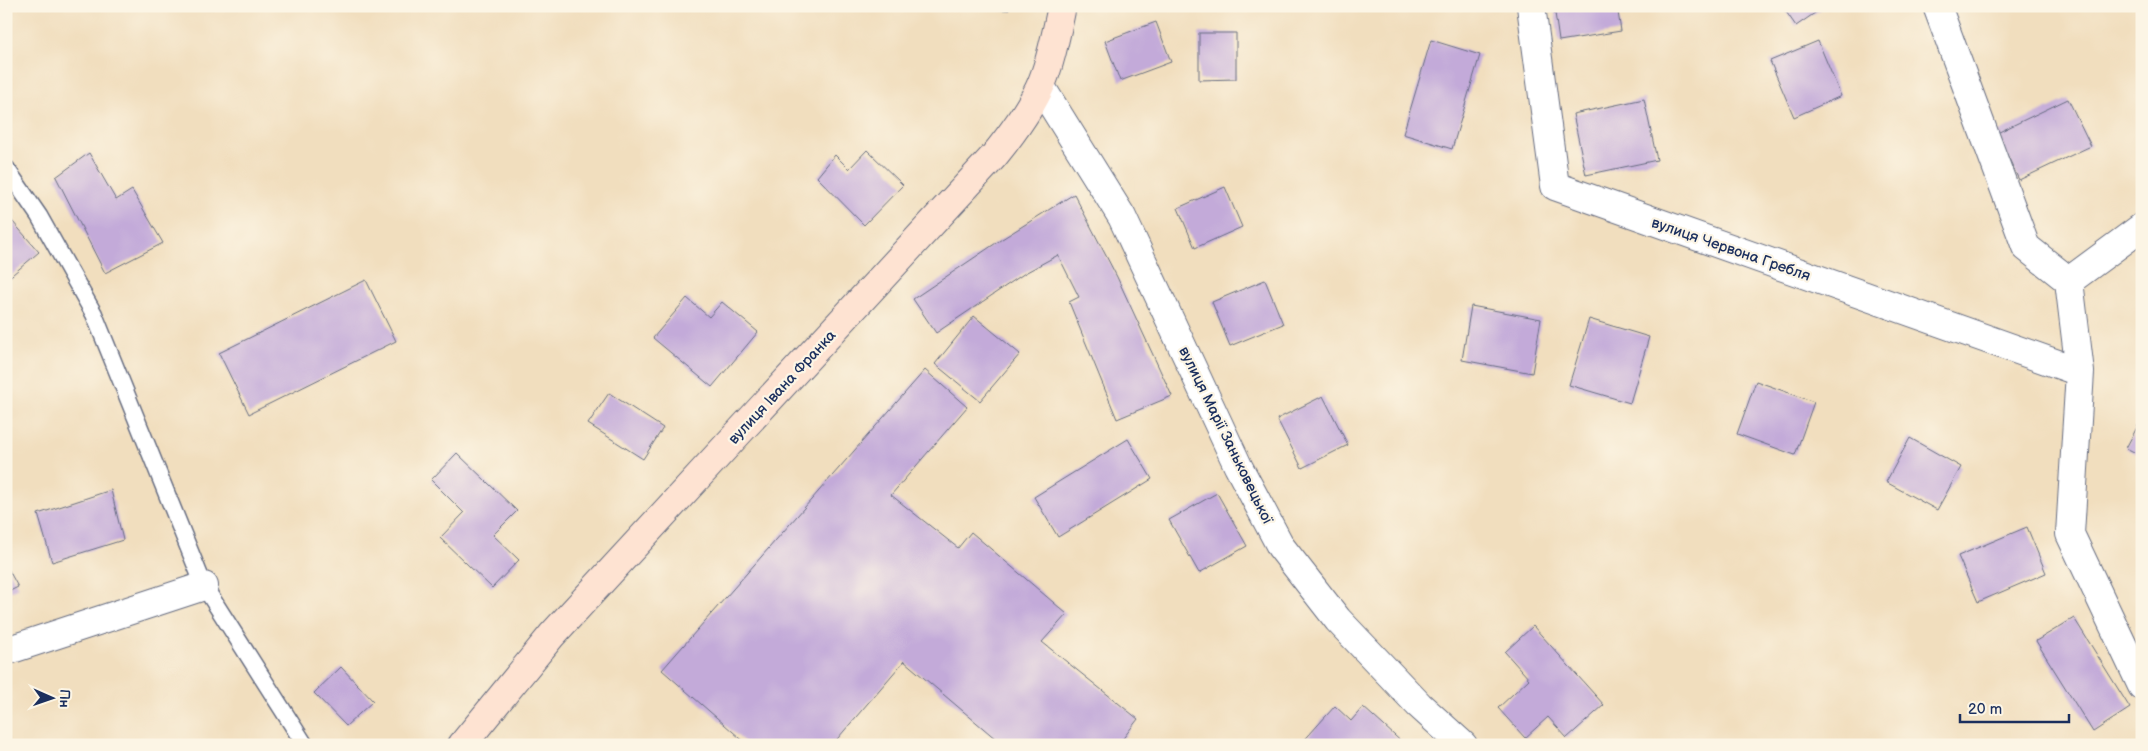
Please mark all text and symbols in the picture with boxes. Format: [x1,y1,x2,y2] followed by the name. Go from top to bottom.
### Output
[1649,213,1813,286] street label: вулиця Червона Гребля
[725,326,840,448] street label: вулиця Івана Франка
[1174,344,1277,527] street label: вулиця Марії Заньковецької
[28,674,78,724] north arrow
[56,689,73,708] text: Пн
[1960,691,2069,723] scale bar
[1968,700,2002,719] text: 20 m

